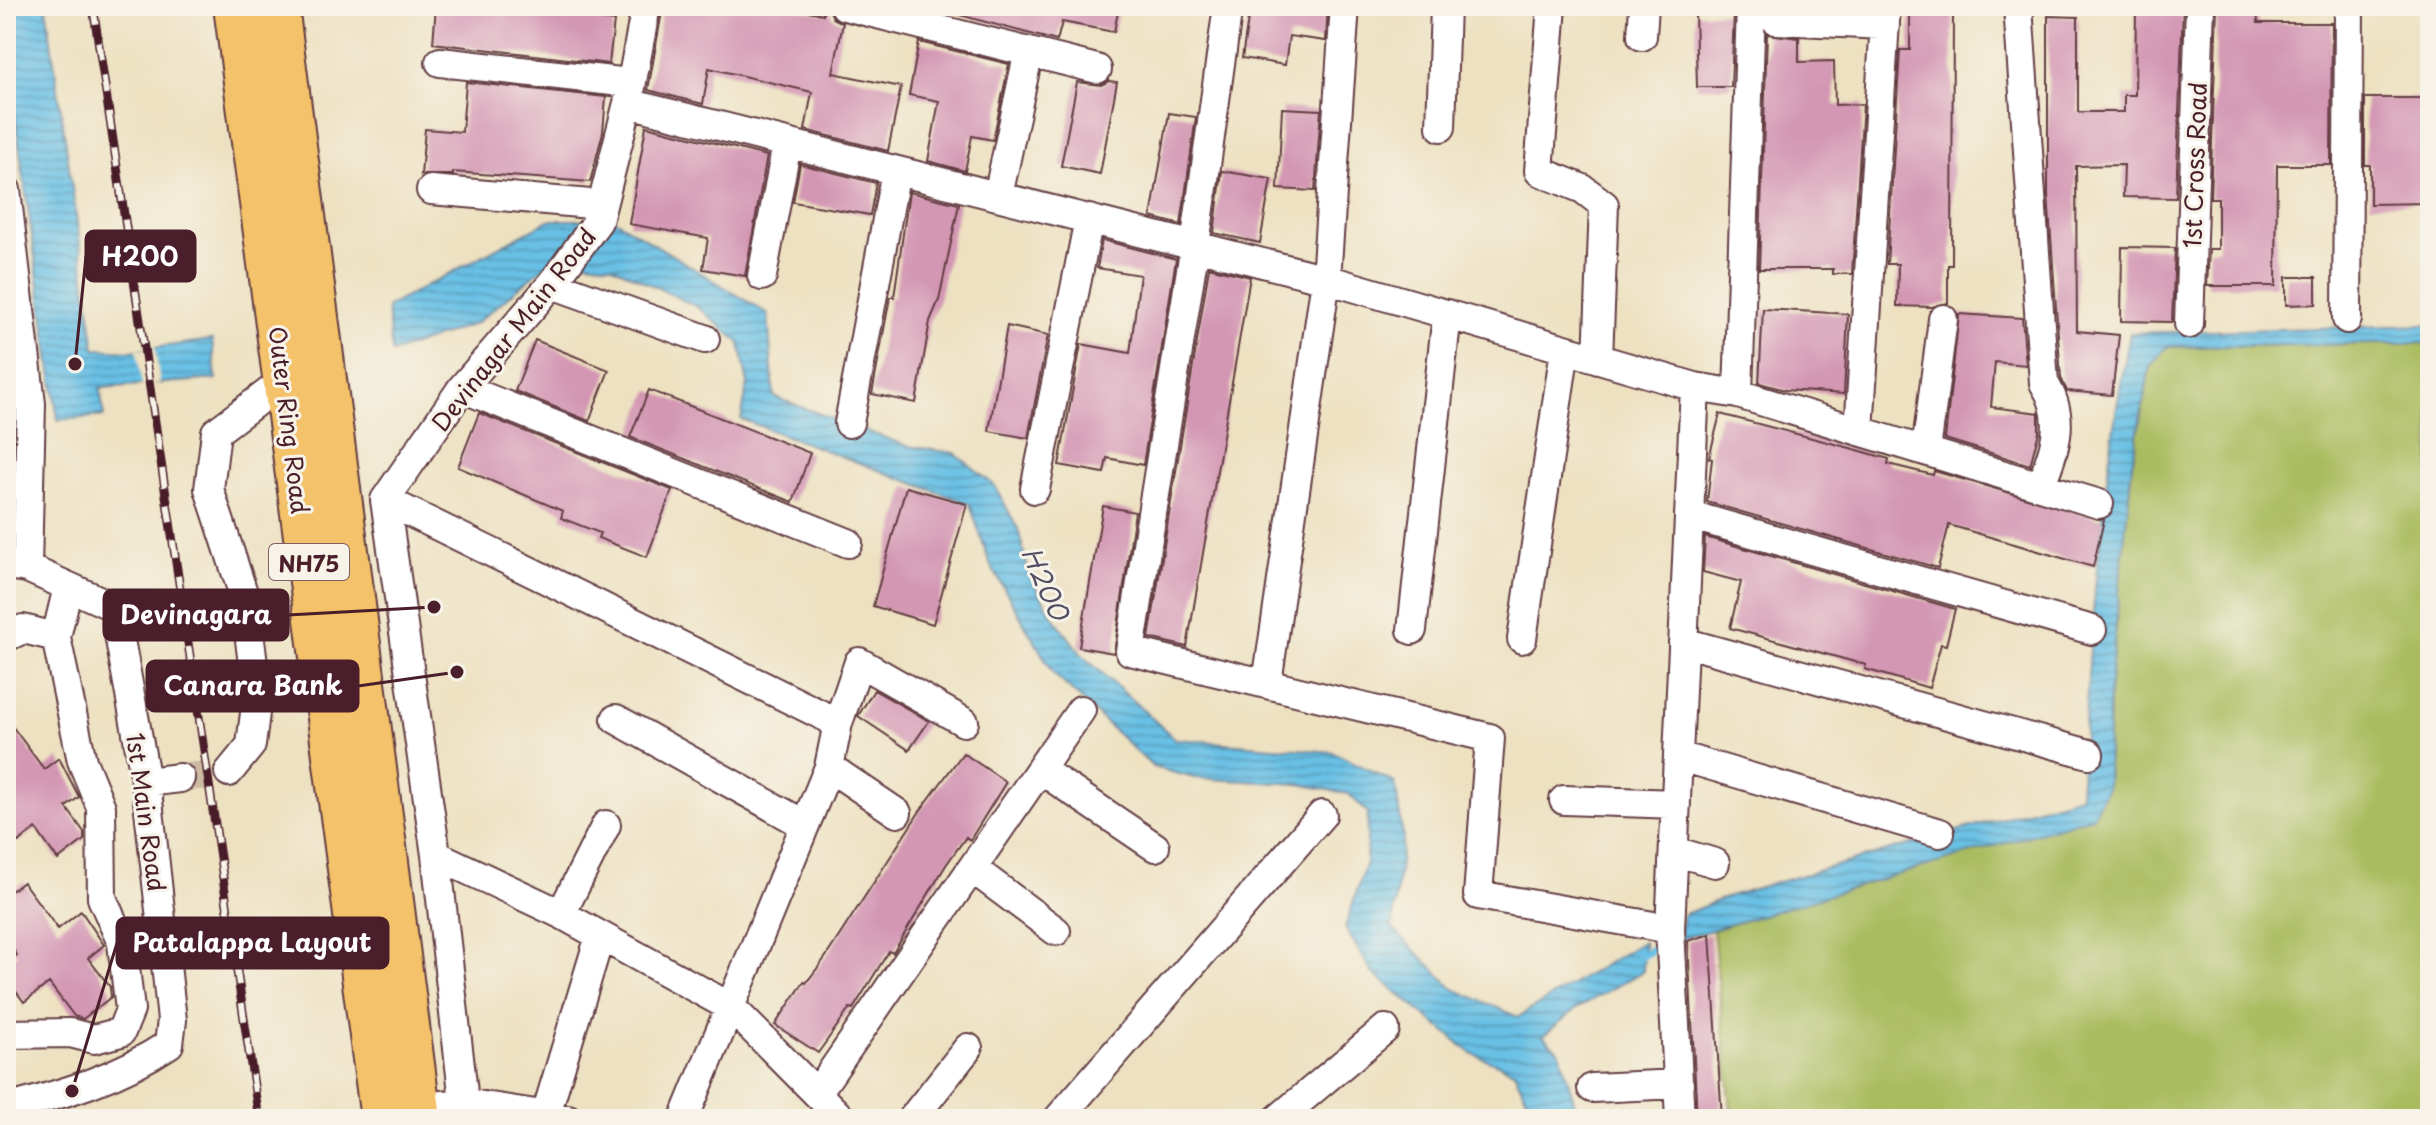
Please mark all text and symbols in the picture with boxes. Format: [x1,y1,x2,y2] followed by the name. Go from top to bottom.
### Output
[2173,81,2215,249] street label: 1st Cross Road
[422,220,604,438] street label: Devinagar Main Road
[86,231,195,281] callout: H200
[101,236,179,275] text: H200
[261,324,319,516] street label: Outer Ring Road
[1013,540,1080,628] water label: H200
[269,544,349,580] road number: NH75
[104,590,288,640] callout: Devinagara
[120,594,272,633] text: Devinagara
[147,661,358,711] callout: Canara Bank
[163,665,343,704] text: Canara Bank
[118,730,176,894] street label: 1st Main Road
[117,918,388,968] callout: Patalappa Layout
[132,922,372,961] text: Patalappa Layout

